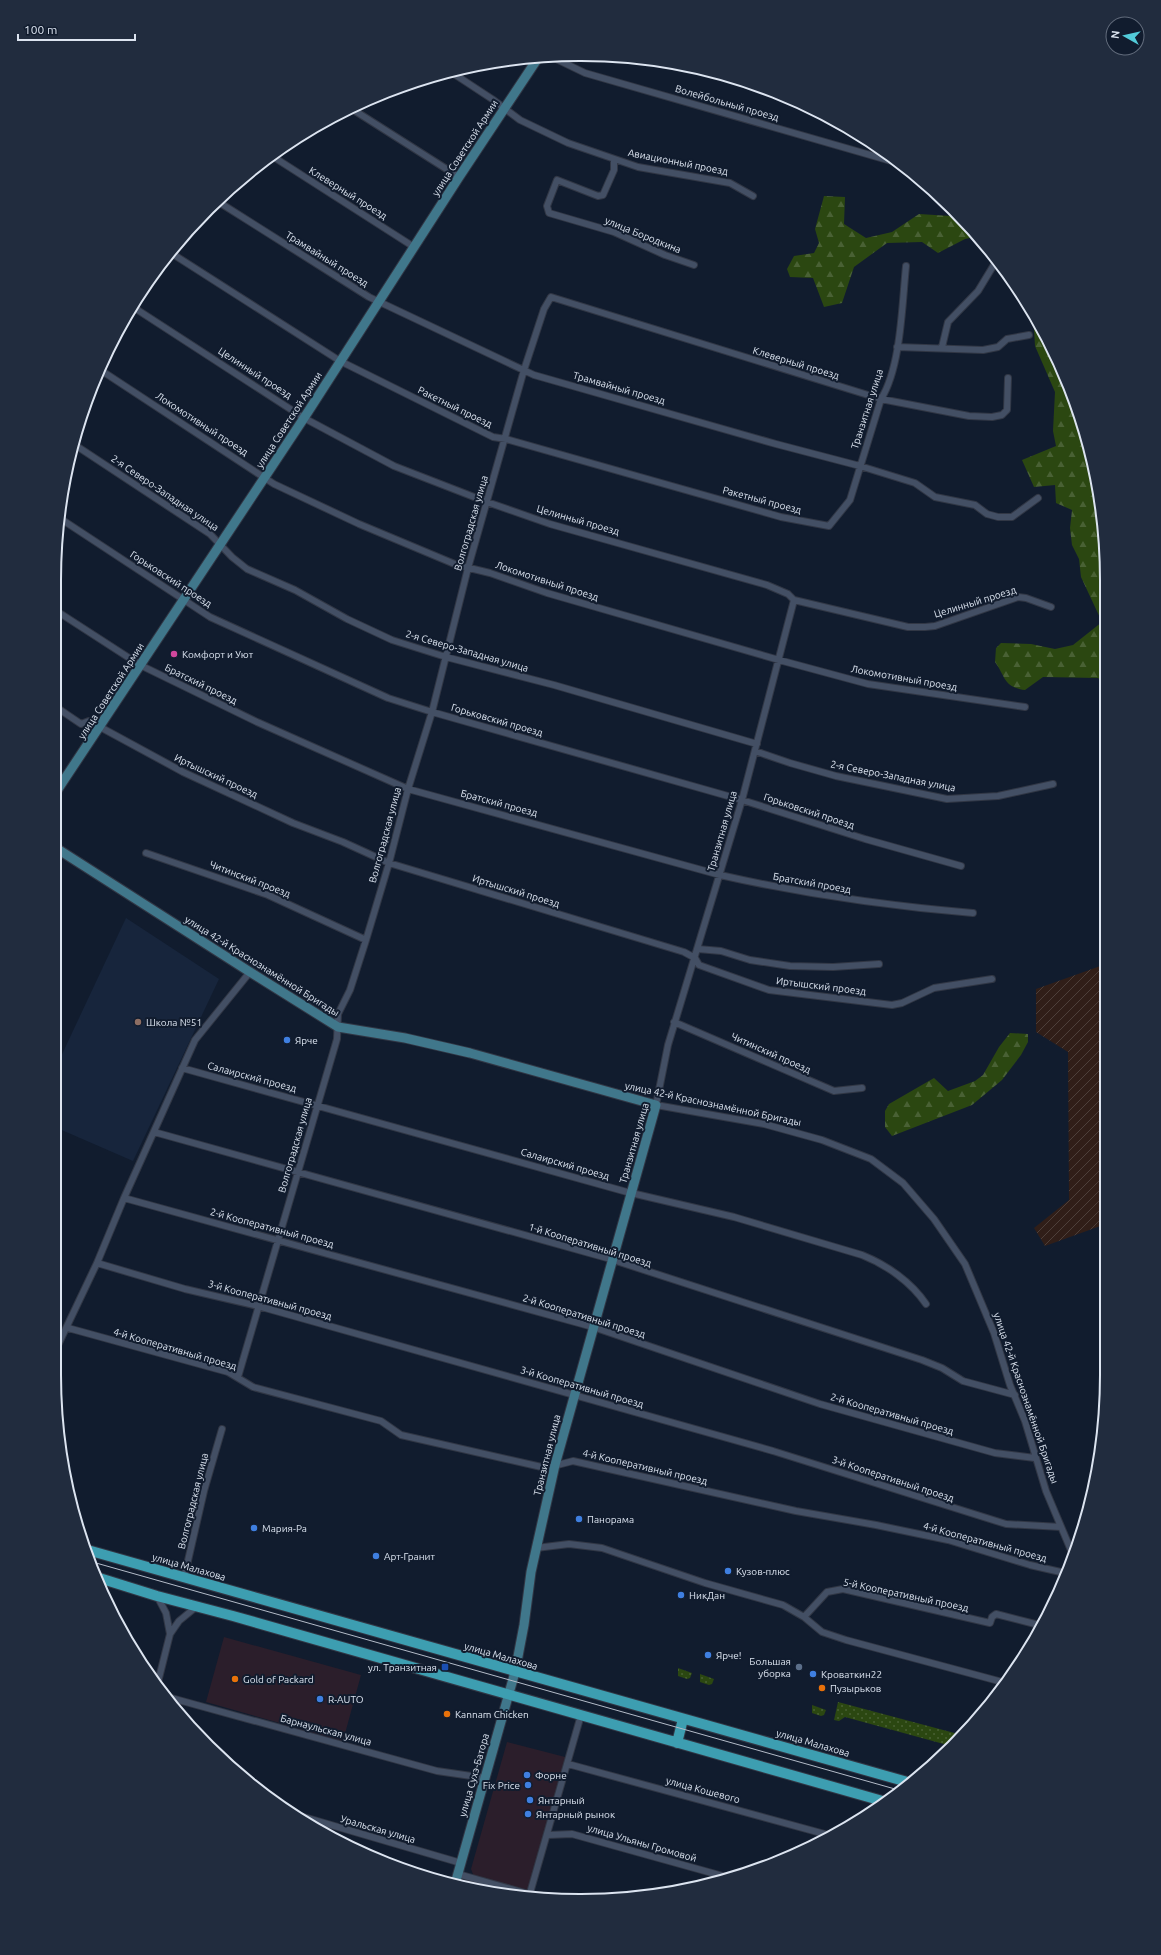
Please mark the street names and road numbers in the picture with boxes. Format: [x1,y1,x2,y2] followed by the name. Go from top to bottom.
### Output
[674,83,780,123] street label: Волейбольный проезд
[430,98,500,198] street label: улица Советской Армии
[627,147,729,177] street label: Авиационный проезд
[307,165,389,221] street label: Клеверный проезд
[603,215,683,255] street label: улица Бородкина
[284,229,370,289] street label: Трамвайный проезд
[216,345,294,401] street label: Целинный проезд
[752,345,841,381] street label: Клеверный проезд
[849,368,885,450] street label: Транзитная улица
[254,370,324,470] street label: улица Советской Армии
[572,370,666,406] street label: Трамвайный проезд
[416,384,494,430] street label: Ракетный проезд
[154,390,250,458] street label: Локомотивный проезд
[109,453,221,533] street label: 2-я Северо-Западная улица
[452,474,490,572] street label: Волгоградская улица
[721,484,803,516] street label: Ракетный проезд
[535,503,621,537] street label: Целинный проезд
[128,549,214,609] street label: Горьковский проезд
[494,559,600,603] street label: Локомотивный проезд
[933,584,1018,620] street label: Целинный проезд
[404,628,530,674] street label: 2-я Северо-Западная улица
[76,641,146,741] street label: улица Советской Армии
[163,662,239,706] street label: Братский проезд
[850,663,958,693] street label: Локомотивный проезд
[450,702,544,738] street label: Горьковский проезд
[173,752,259,800] street label: Иртышский проезд
[830,758,956,794] street label: 2-я Северо-Западная улица
[367,786,403,884] street label: Волгоградская улица
[459,787,539,819] street label: Братский проезд
[705,789,739,873] street label: Транзитная улица
[762,791,856,831] street label: Горьковский проезд
[208,858,292,900] street label: Читинский проезд
[772,871,852,895] street label: Братский проезд
[471,873,561,910] street label: Иртышский проезд
[183,914,341,1018] street label: улица 42-й Краснознамённой Бригады
[775,975,867,997] street label: Иртышский проезд
[730,1031,813,1076] street label: Читинский проезд
[206,1060,298,1094] street label: Салаирский проезд
[624,1080,802,1128] street label: улица 42-й Краснознамённой Бригады
[276,1096,314,1194] street label: Волгоградская улица
[617,1101,651,1185] street label: Транзитная улица
[519,1146,611,1182] street label: Салаирский проезд
[209,1206,335,1250] street label: 2-й Кооперативный проезд
[527,1221,653,1269] street label: 1-й Кооперативный проезд
[207,1278,333,1322] street label: 3-й Кооперативный проезд
[521,1292,647,1340] street label: 2-й Кооперативный проезд
[991,1311,1061,1485] street label: улица 42-й Краснознамённой Бригады
[112,1326,238,1372] street label: 4-й Кооперативный проезд
[519,1364,645,1410] street label: 3-й Кооперативный проезд
[829,1391,955,1437] street label: 2-й Кооперативный проезд
[532,1413,562,1497] street label: Транзитная улица
[582,1447,709,1487] street label: 4-й Кооперативный проезд
[176,1452,210,1550] street label: Волгоградская улица
[831,1454,956,1504] street label: 3-й Кооперативный проезд
[922,1520,1048,1564] street label: 4-й Кооперативный проезд
[151,1551,227,1583] street label: улица Малахова
[842,1576,970,1614] street label: 5-й Кооперативный проезд
[463,1640,539,1672] street label: улица Малахова
[279,1713,373,1747] street label: Барнаульская улица
[775,1727,851,1759] street label: улица Малахова
[457,1732,491,1818] street label: улица Сухэ-Батора
[665,1775,741,1805] street label: улица Кошевого
[339,1813,417,1845] street label: Уральская улица
[586,1822,698,1864] street label: улица Ульяны Громовой

